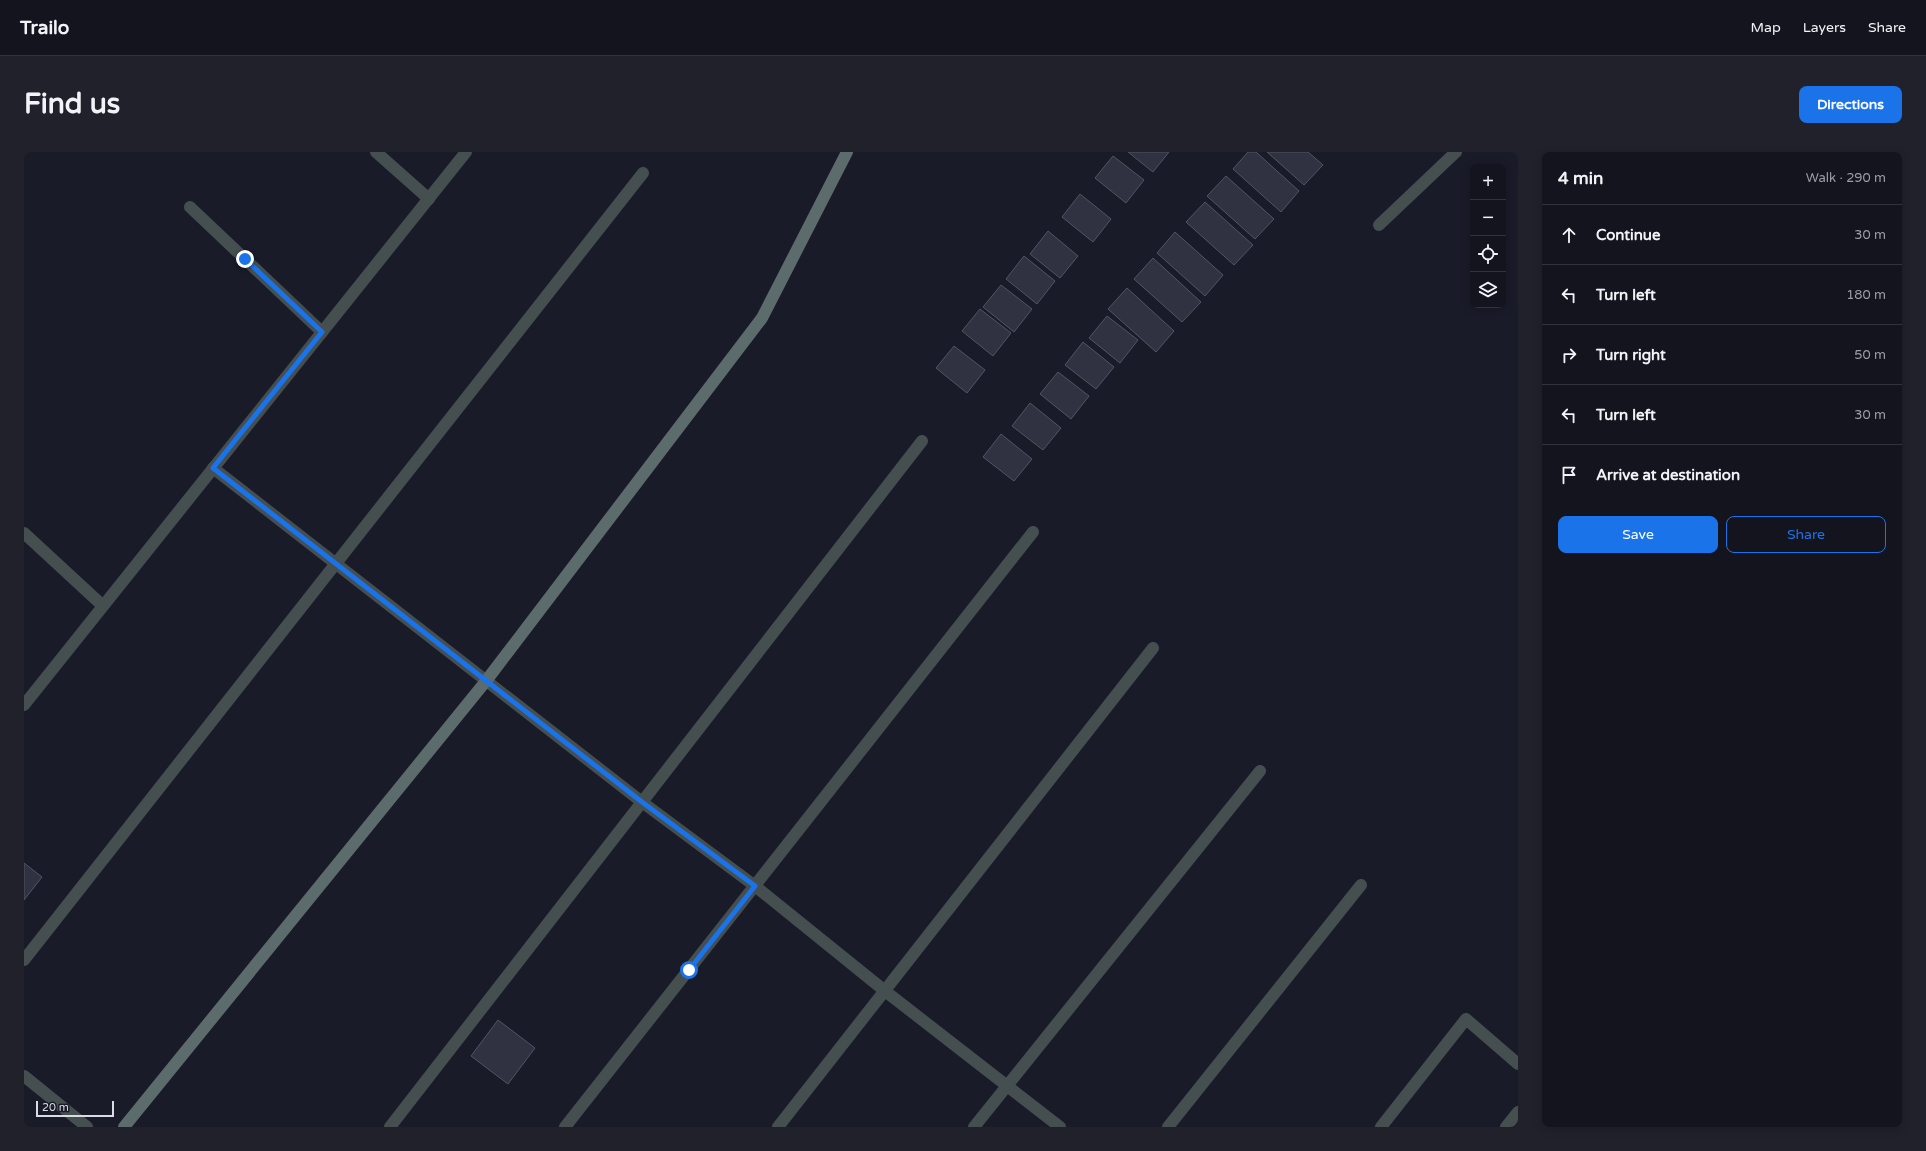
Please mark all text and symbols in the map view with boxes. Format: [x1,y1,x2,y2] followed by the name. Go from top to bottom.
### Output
[20,17,69,39] text: Trailo
[1751,19,1781,36] text: Map
[1803,19,1846,36] text: Layers
[1868,19,1906,36] text: Share
[1799,86,1902,123] button: Directions
[24,87,120,121] text: Find us
[1470,164,1506,308] map controls
[1470,164,1506,200] button: +
[1558,168,1603,189] text: 4 min
[1806,170,1886,186] text: Walk · 290 m
[1470,200,1506,236] button: −
[1558,224,1580,246] icon: ahead
[1596,226,1660,244] text: Continue
[1854,227,1886,243] text: 30 m
[1470,236,1506,272] button: locate
[236,250,254,268] route end
[1470,272,1506,308] button: layers
[1558,284,1580,306] icon: left
[1596,286,1656,304] text: Turn left
[1846,287,1886,303] text: 180 m
[1558,344,1580,366] icon: right
[1596,346,1666,364] text: Turn right
[1854,347,1886,363] text: 50 m
[1558,404,1580,426] icon: left
[1596,406,1656,424] text: Turn left
[1854,407,1886,423] text: 30 m
[1558,464,1580,486] icon: arrive
[1596,466,1740,484] text: Arrive at destination
[1558,516,1718,553] button: Save
[1726,516,1886,553] button: Share
[680,961,698,979] route start
[36,1099,114,1118] scale bar
[42,1101,69,1114] text: 20 m

